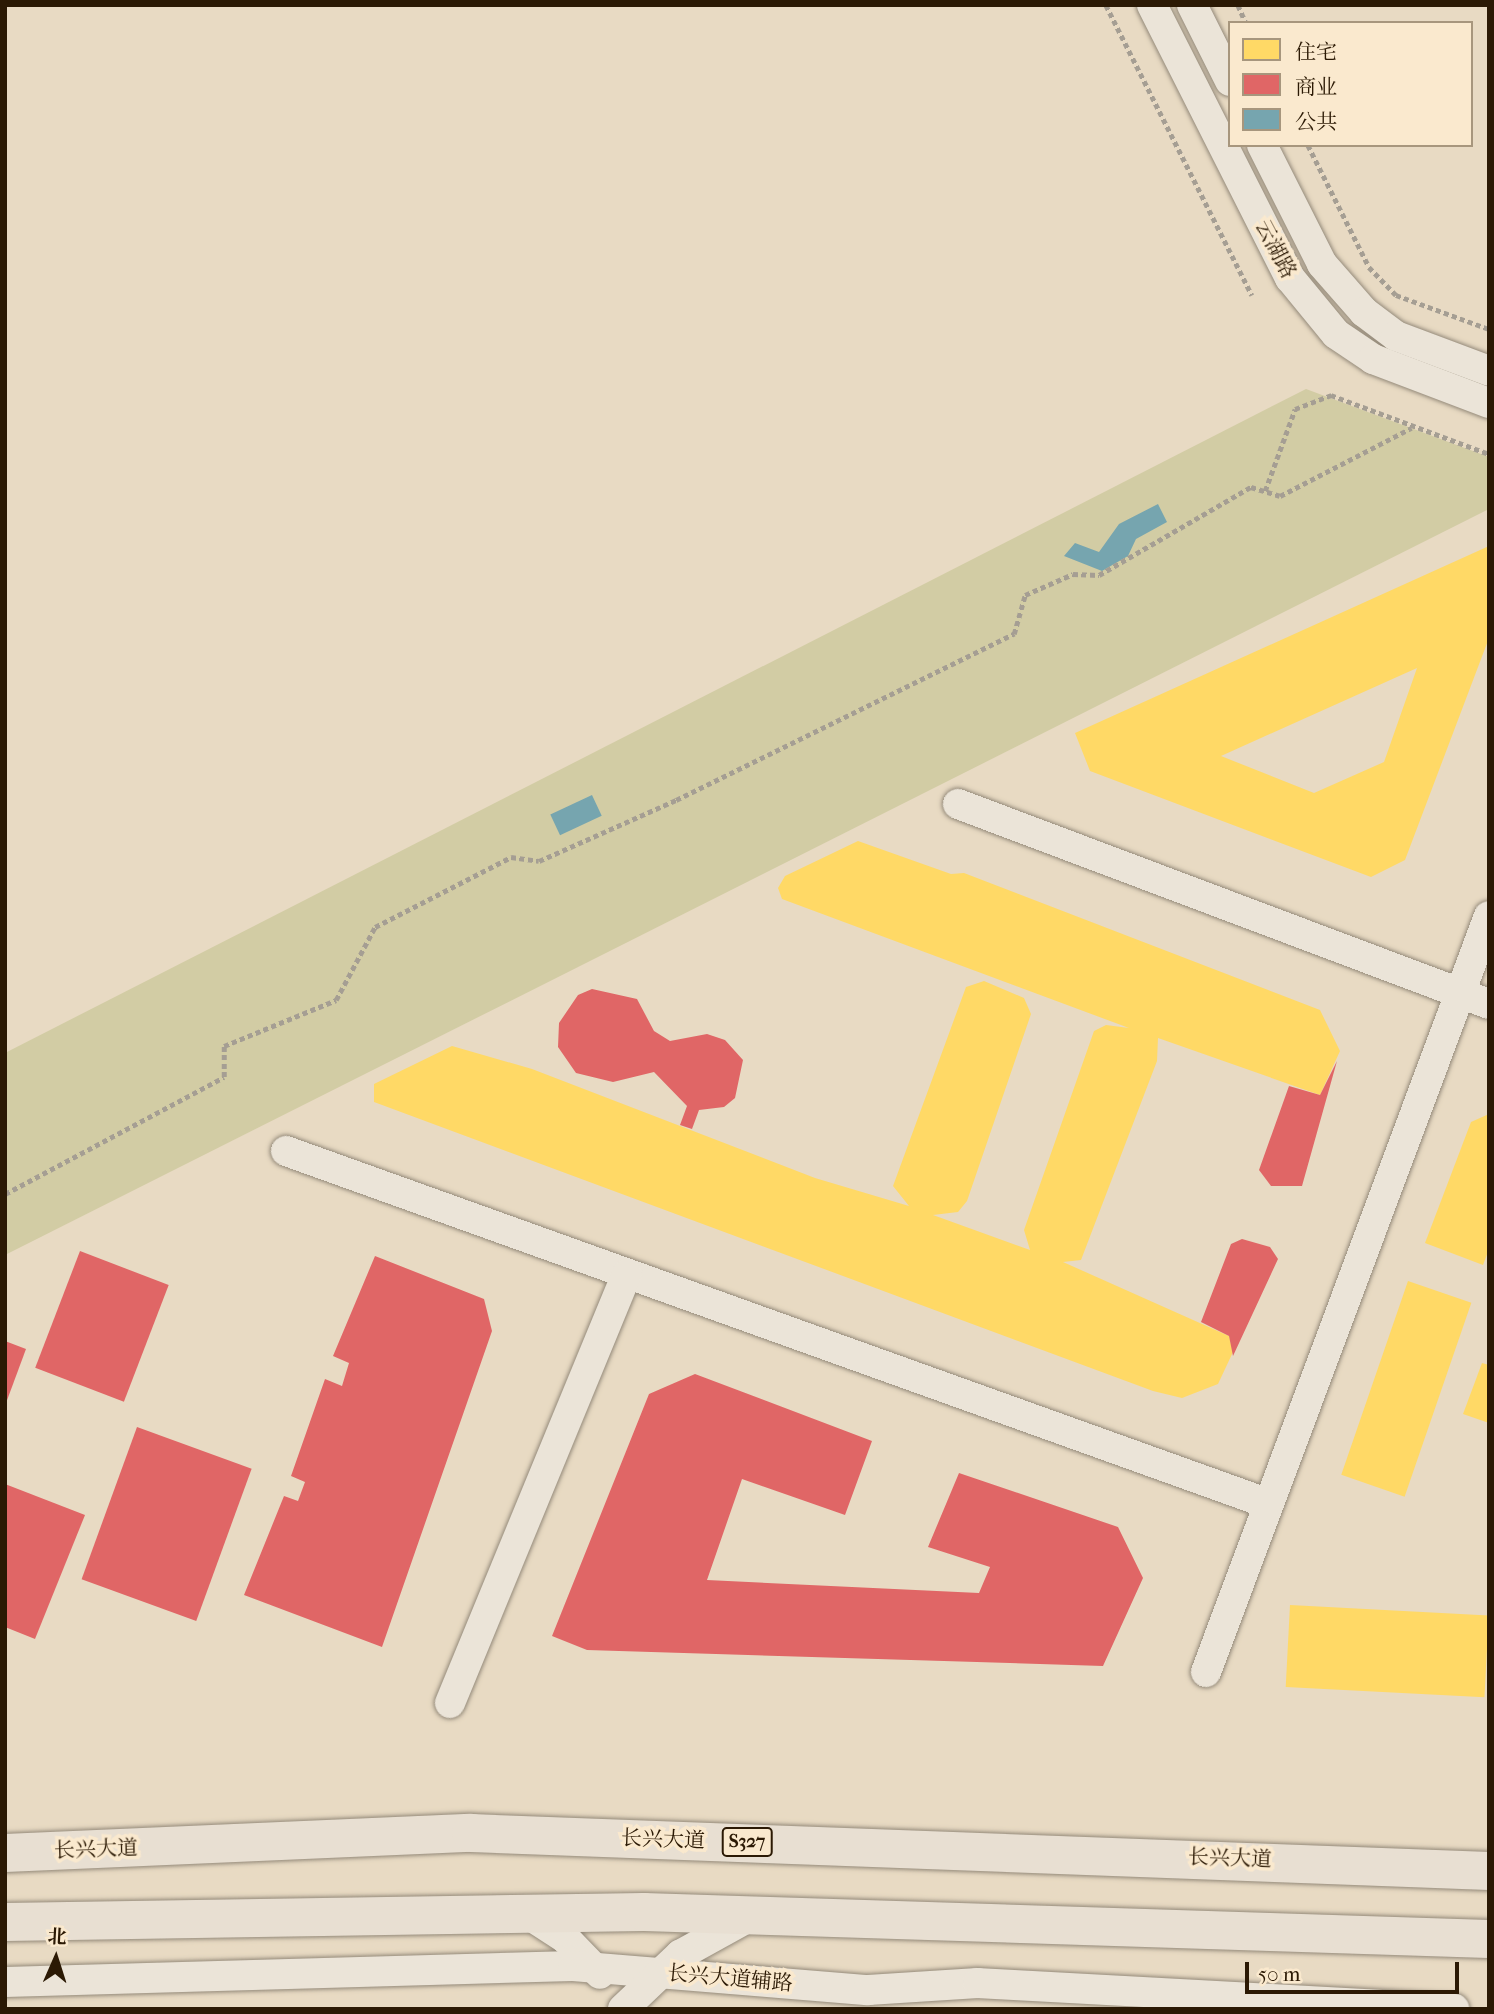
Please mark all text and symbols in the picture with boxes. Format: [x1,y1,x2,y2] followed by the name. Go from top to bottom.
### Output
[1228,21,1473,147] legend
[1295,40,1337,64] text: 住宅
[1295,75,1337,99] text: 商业
[1295,110,1337,134] text: 公共
[1250,215,1302,283] street label: 云湖路
[621,1825,705,1853] street label: 长兴大道
[721,1826,773,1858] road number: S327
[54,1835,138,1863] street label: 长兴大道
[1188,1844,1272,1872] street label: 长兴大道
[21,1923,91,1993] north arrow
[47,1926,67,1949] text: 北
[1249,1948,1462,1992] scale bar
[666,1960,794,1996] street label: 长兴大道辅路
[1258,1962,1301,1986] text: 50 m

